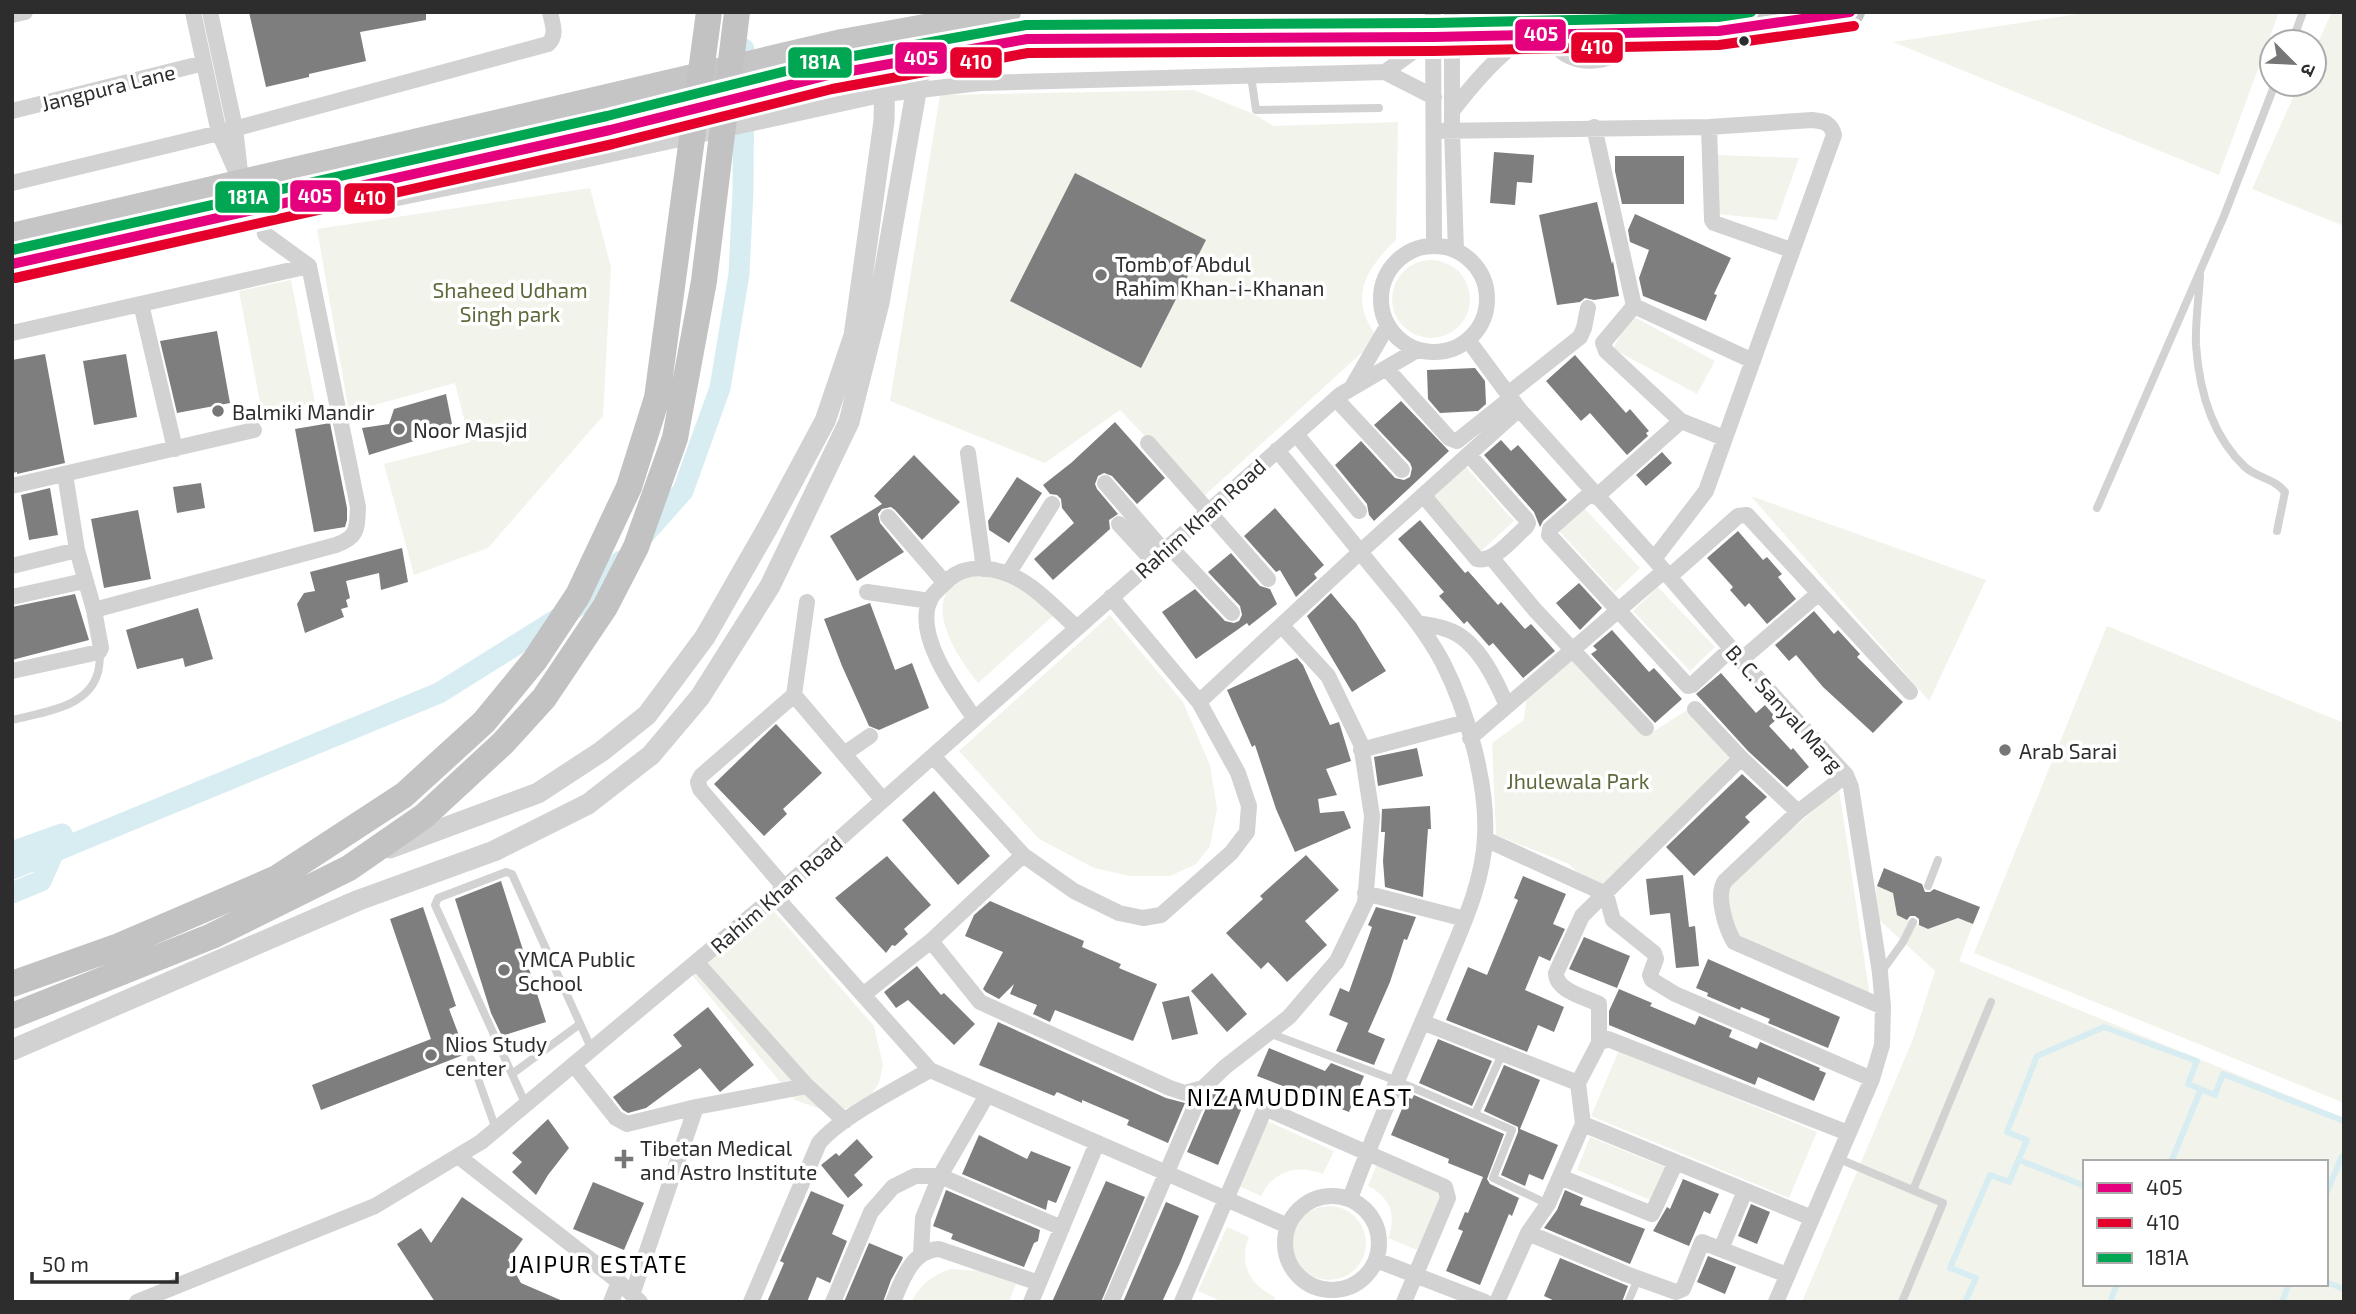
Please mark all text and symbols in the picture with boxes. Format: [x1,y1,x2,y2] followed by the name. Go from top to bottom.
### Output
[1514,18,1567,52] line badge: 405
[1524,22,1558,45] text: 405
[2258,28,2328,98] north arrow
[1570,31,1624,64] line badge: 410
[1737,34,1751,48] unlabelled marker
[1581,35,1613,58] text: 410
[894,41,948,75] line badge: 405
[787,46,853,79] line badge: 181A
[904,46,938,69] text: 405
[949,46,1003,79] line badge: 410
[800,50,841,73] text: 181A
[960,50,992,73] text: 410
[38,58,178,116] street label: Jangpura Lane
[2296,60,2322,81] text: उ
[289,179,342,213] line badge: 405
[214,180,281,214] line badge: 181A
[343,182,396,215] line badge: 410
[298,184,332,207] text: 405
[228,185,269,208] text: 181A
[354,186,386,209] text: 410
[1115,251,1324,300] place label: Tomb of Abdul Rahim Khan-i-Khanan
[1093,267,1109,283] marker: Tomb of Abdul Rahim Khan-i-Khanan
[432,277,588,326] park label: Shaheed Udham Singh park
[232,399,375,424] place label: Balmiki Mandir
[210,403,226,419] marker: Balmiki Mandir
[413,417,527,443] place label: Noor Masjid
[391,421,407,437] marker: Noor Masjid
[1130,453,1270,583] street label: Rahim Khan Road
[1721,639,1849,777] street label: B. C. Sanyal Marg
[2019,738,2117,763] place label: Arab Sarai
[1997,742,2013,758] marker: Arab Sarai
[1507,768,1650,793] park label: Jhulewala Park
[705,830,847,958] street label: Rahim Khan Road
[518,946,636,995] place label: YMCA Public School
[496,962,512,978] marker: YMCA Public School
[445,1031,547,1080] place label: Nios Study center
[423,1047,439,1063] marker: Nios Study center
[1187,1083,1413,1111] district label: NIZAMUDDIN EAST
[640,1135,817,1184] place label: Tibetan Medical and Astro Institute
[614,1149,634,1169] marker: Tibetan Medical and Astro Institute
[2083,1160,2328,1286] legend
[2146,1174,2183,1199] text: 405
[2146,1209,2180,1234] text: 410
[32,1240,177,1284] scale bar
[2146,1244,2189,1269] text: 181A
[509,1250,689,1278] district label: JAIPUR ESTATE
[42,1251,89,1276] text: 50 m

